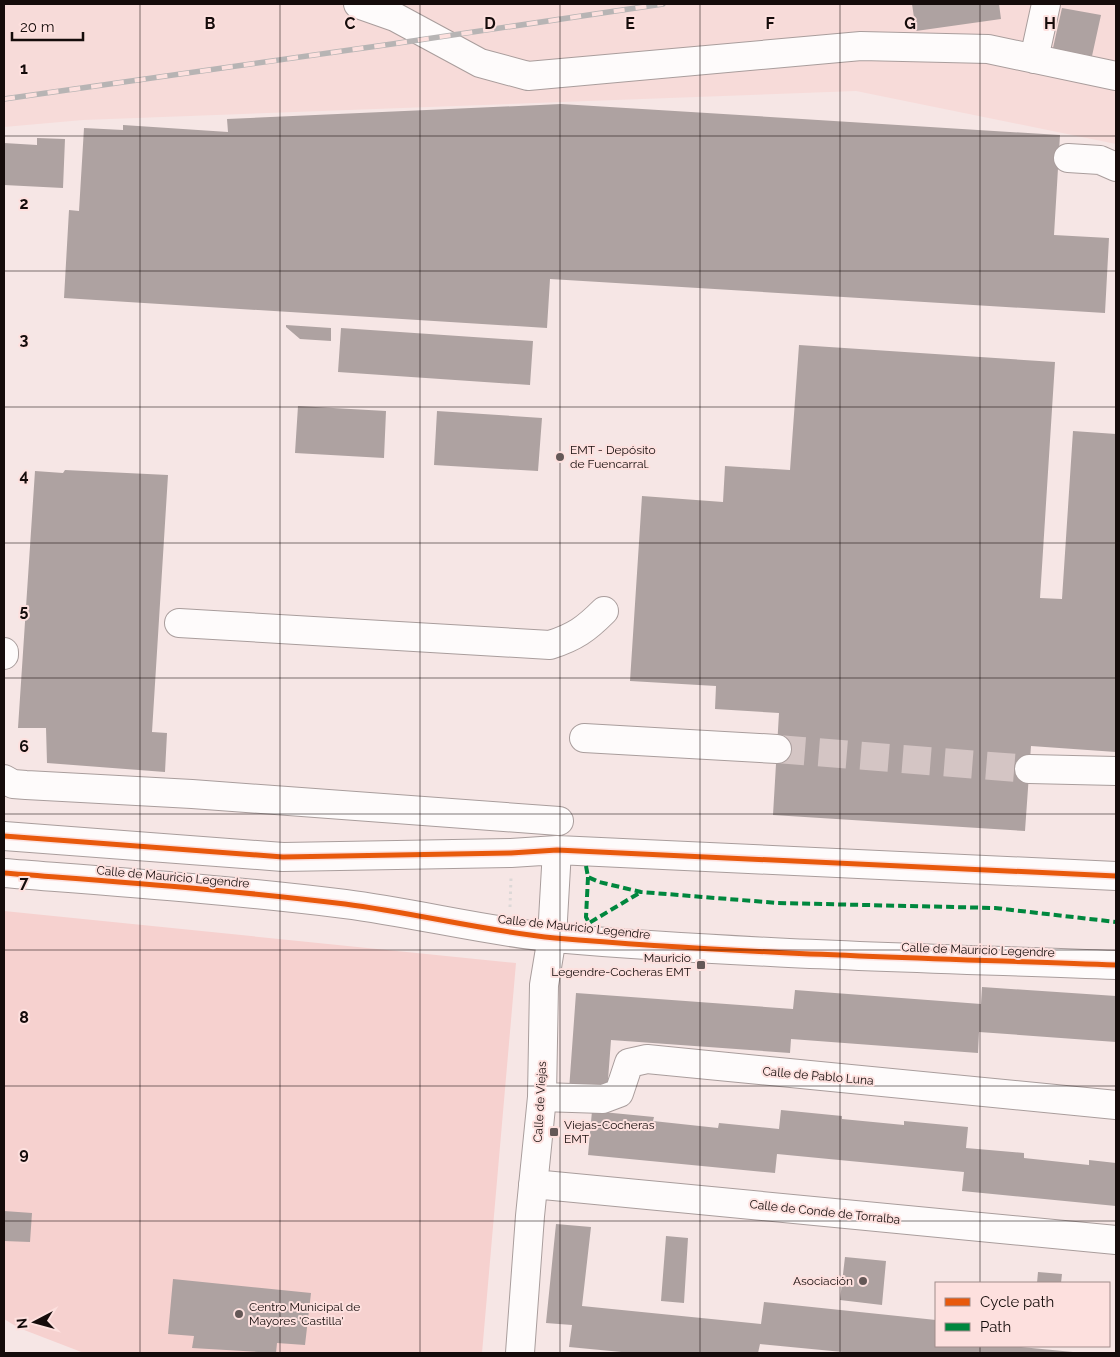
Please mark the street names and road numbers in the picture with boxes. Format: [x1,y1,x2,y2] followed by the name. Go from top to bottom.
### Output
[96,863,250,891] street label: Calle de Mauricio Legendre
[497,912,651,942] street label: Calle de Mauricio Legendre
[901,940,1055,960] street label: Calle de Mauricio Legendre
[531,1061,549,1143] street label: Calle de Viejas
[762,1064,874,1088] street label: Calle de Pablo Luna
[749,1197,901,1227] street label: Calle de Conde de Torralba

